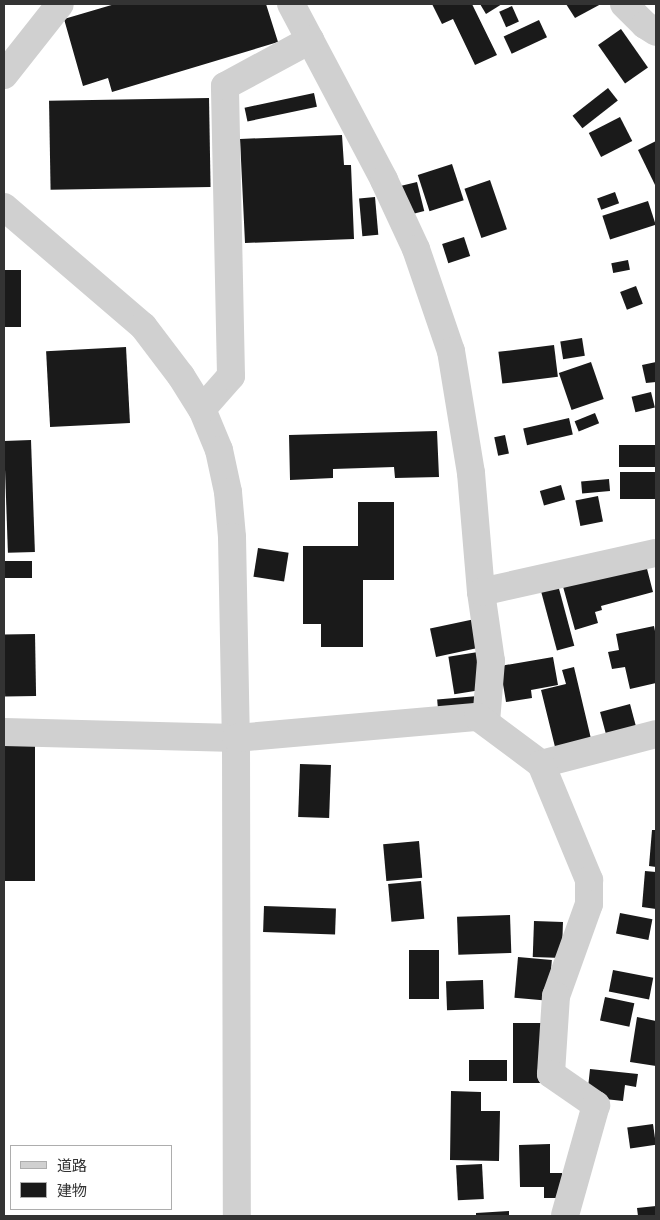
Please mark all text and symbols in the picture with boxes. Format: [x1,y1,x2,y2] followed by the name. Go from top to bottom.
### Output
[10,1145,172,1210] legend
[57,1157,87,1174] text: 道路
[57,1182,87,1199] text: 建物

